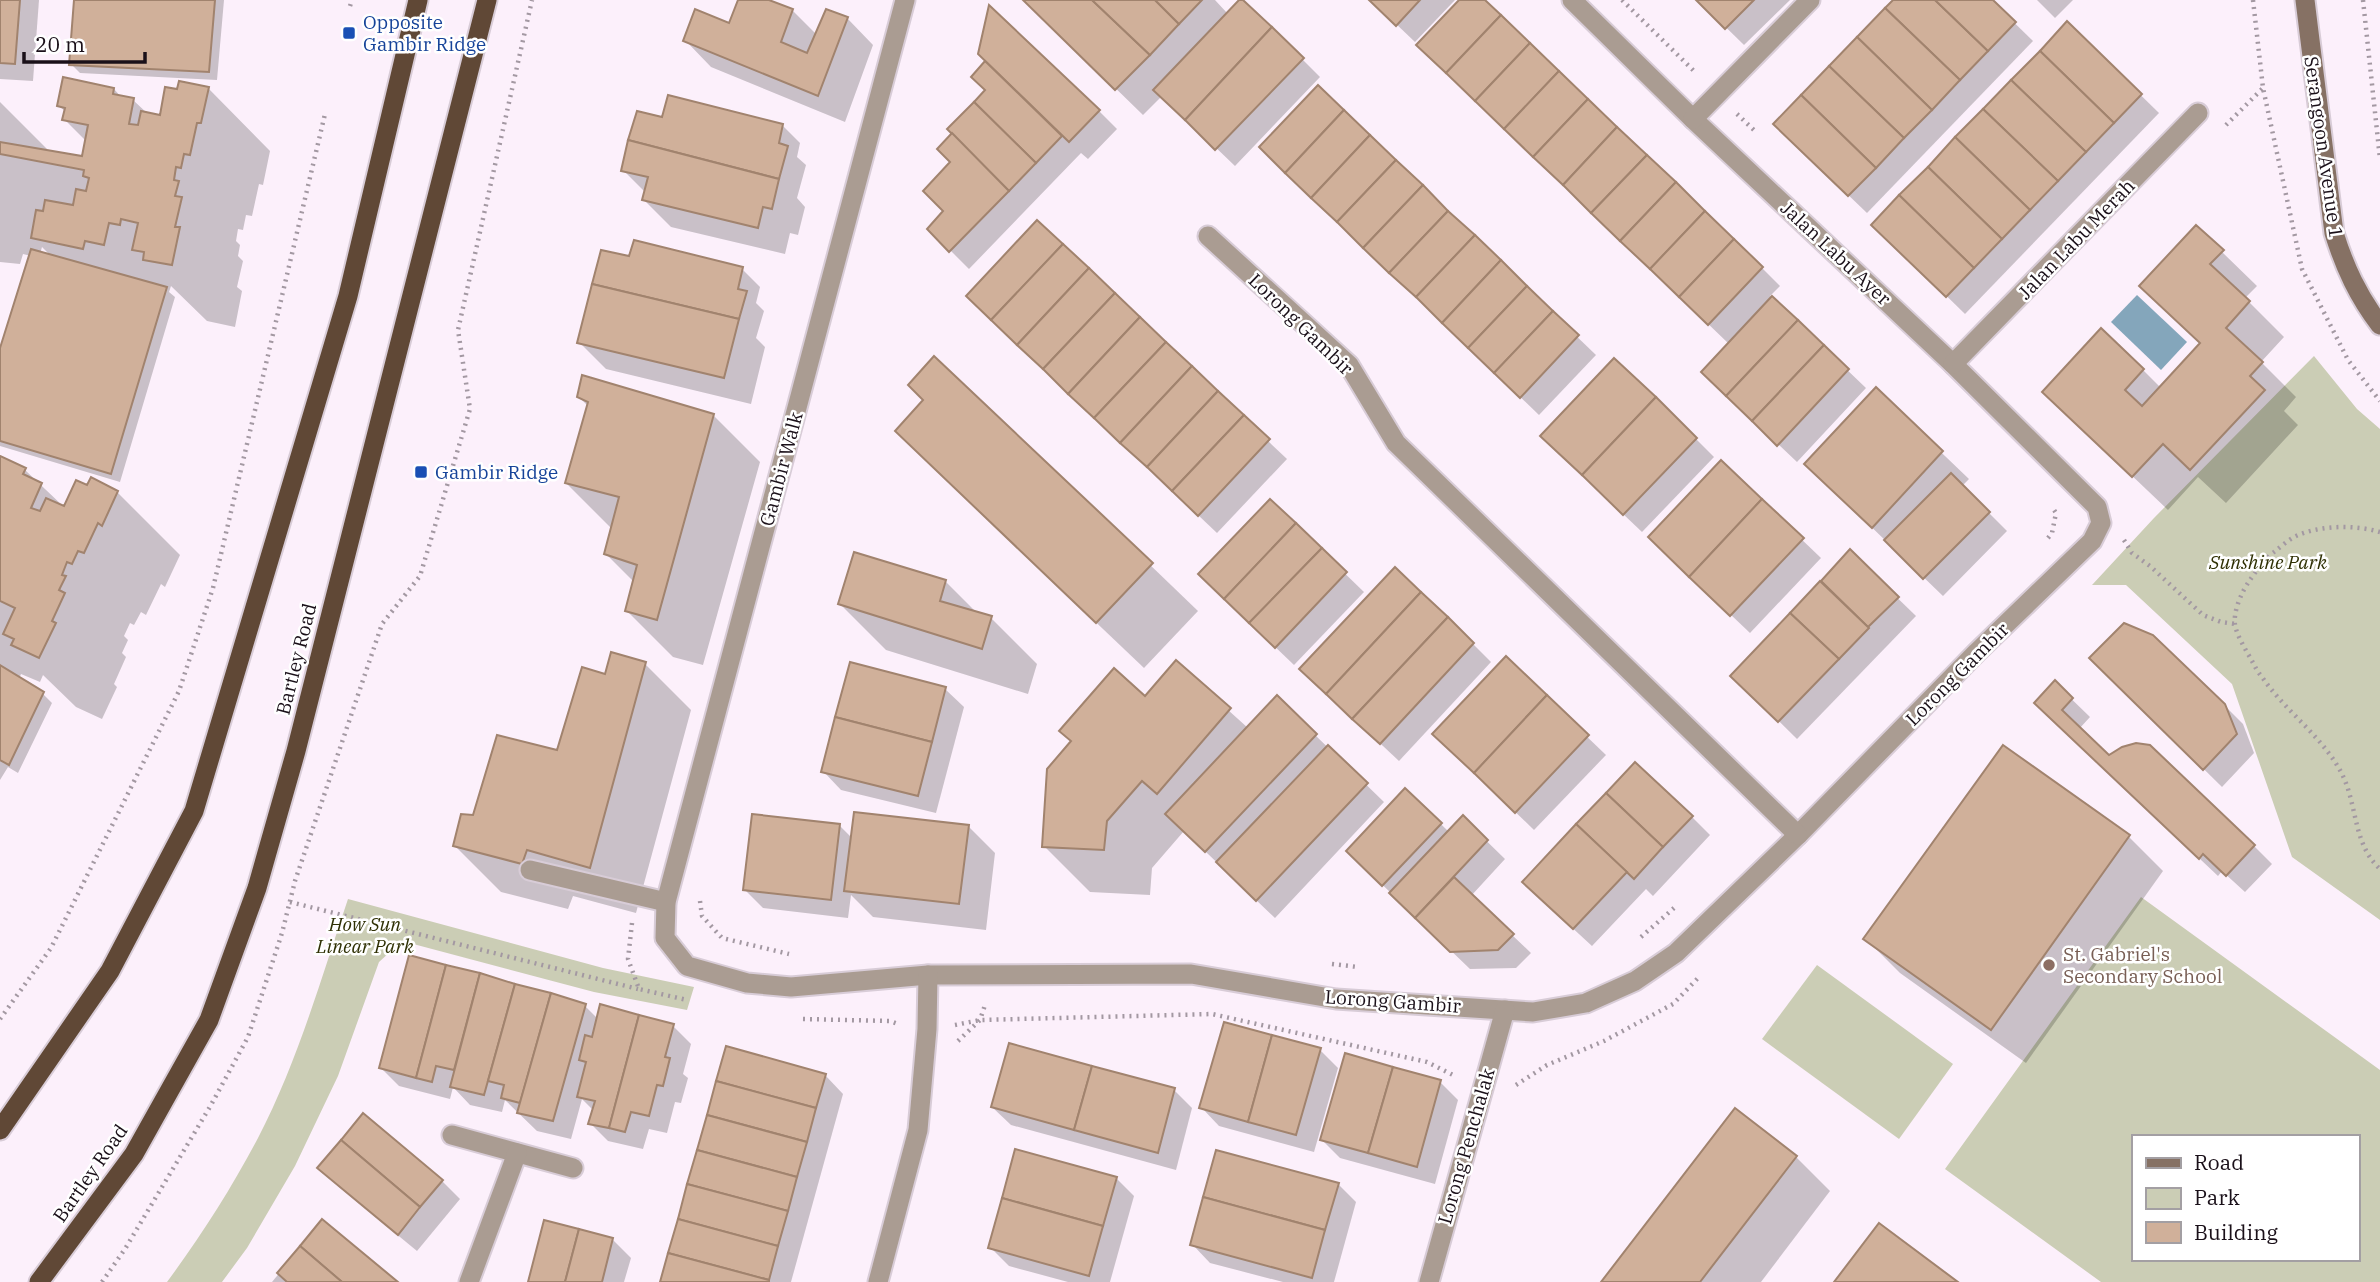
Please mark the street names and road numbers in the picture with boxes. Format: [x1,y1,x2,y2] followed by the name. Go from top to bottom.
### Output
[2299,55,2349,239] street label: Serangoon Avenue 1
[2012,174,2140,304] street label: Jalan Labu Merah
[1776,196,1896,311] street label: Jalan Labu Ayer
[1244,268,1359,380] street label: Lorong Gambir
[754,409,808,529] street label: Gambir Walk
[271,601,321,717] street label: Bartley Road
[1900,617,2014,731] street label: Lorong Gambir
[1324,984,1462,1018] street label: Lorong Gambir
[1432,1065,1500,1227] street label: Lorong Penchalak
[47,1119,133,1227] street label: Bartley Road

